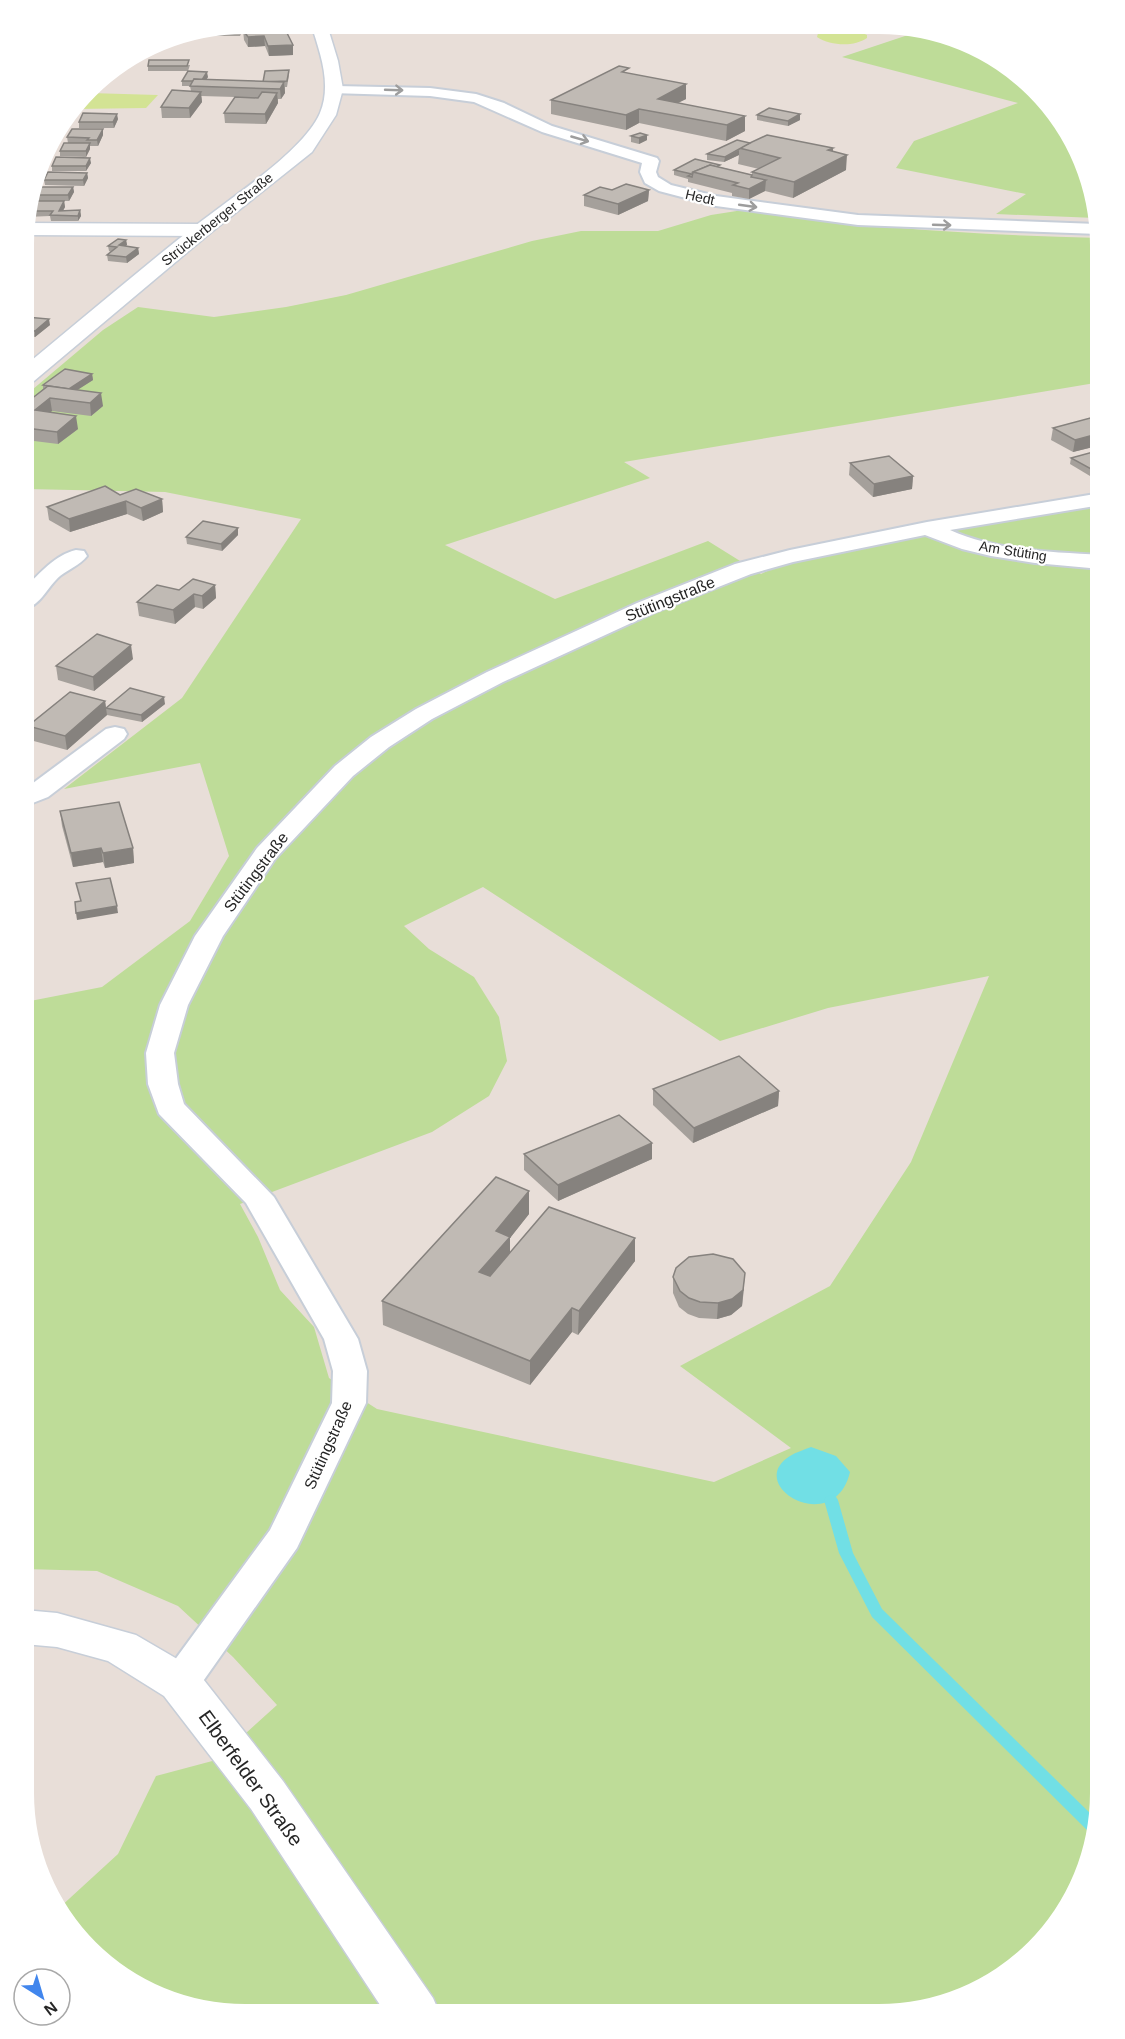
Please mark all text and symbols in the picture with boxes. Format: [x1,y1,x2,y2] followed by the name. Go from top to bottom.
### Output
[384,85,404,96] one-way arrow
[571,134,590,145] one-way arrow
[158,169,276,269] street label: Strückerberger Straße
[684,186,716,208] street label: Hedt
[738,200,757,211] one-way arrow
[931,219,951,230] one-way arrow
[978,538,1048,564] street label: Am Stüting
[623,573,717,625] street label: Stütingstraße
[221,829,291,915] street label: Stütingstraße
[301,1398,355,1492] street label: Stütingstraße
[194,1706,308,1850] street label: Elberfelder Straße
[12,1967,72,2027] north arrow
[41,1998,60,2019] text: N

